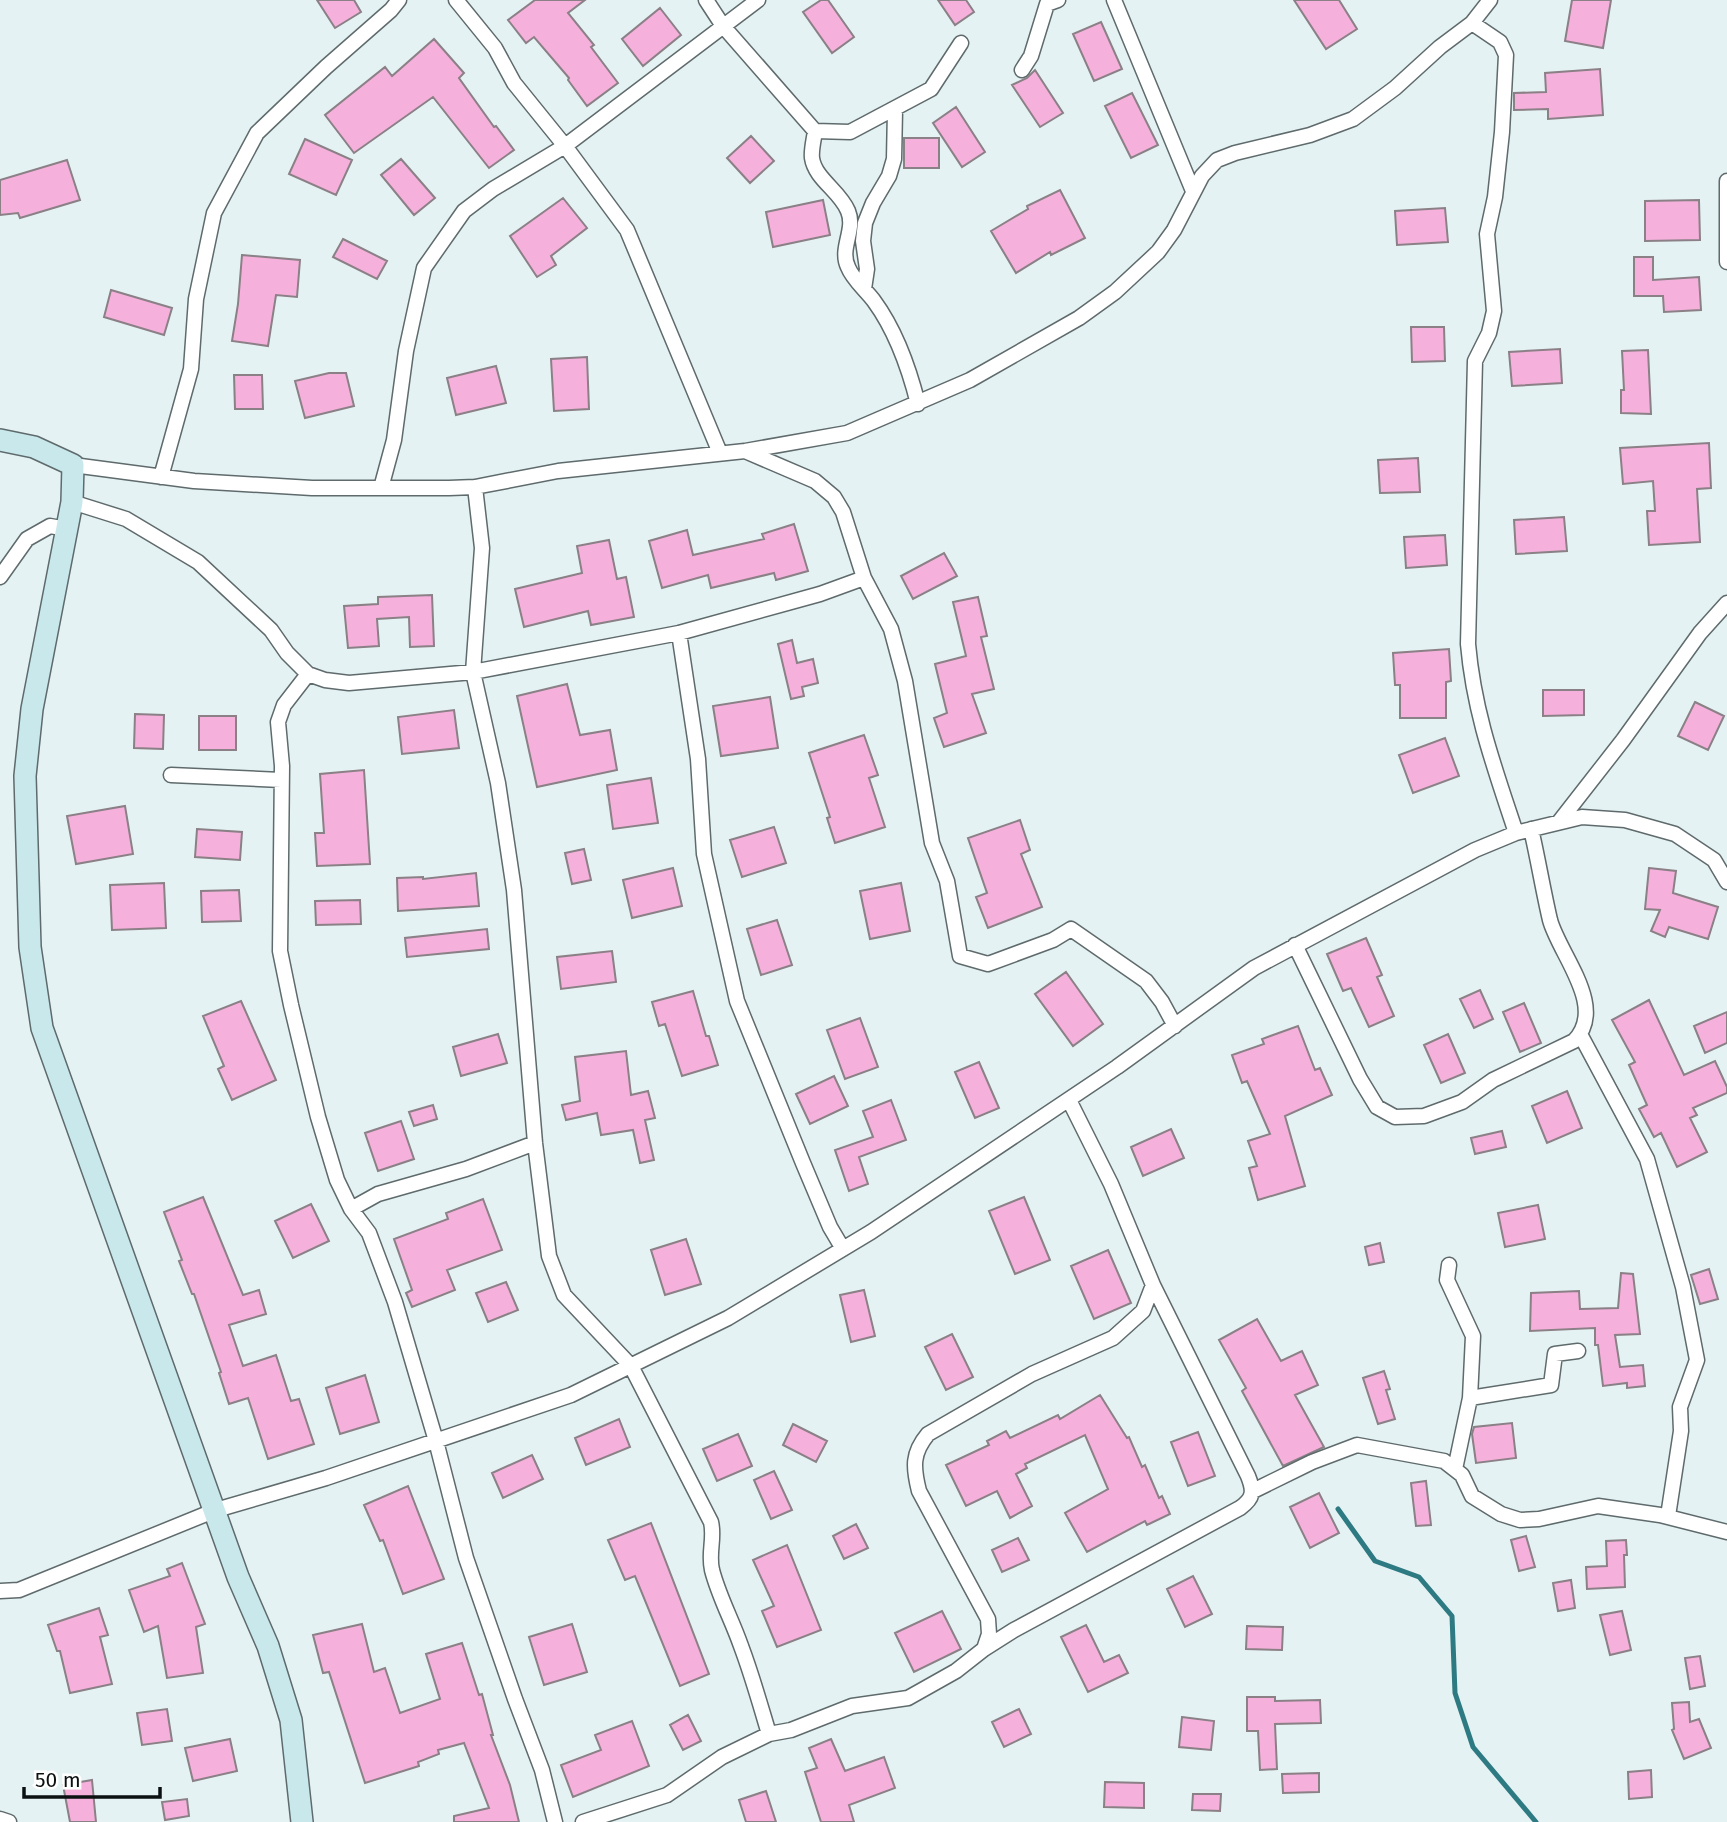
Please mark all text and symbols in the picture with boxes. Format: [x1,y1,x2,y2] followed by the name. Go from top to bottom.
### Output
[24,1756,161,1800] scale bar
[35,1767,81,1793] text: 50 m

